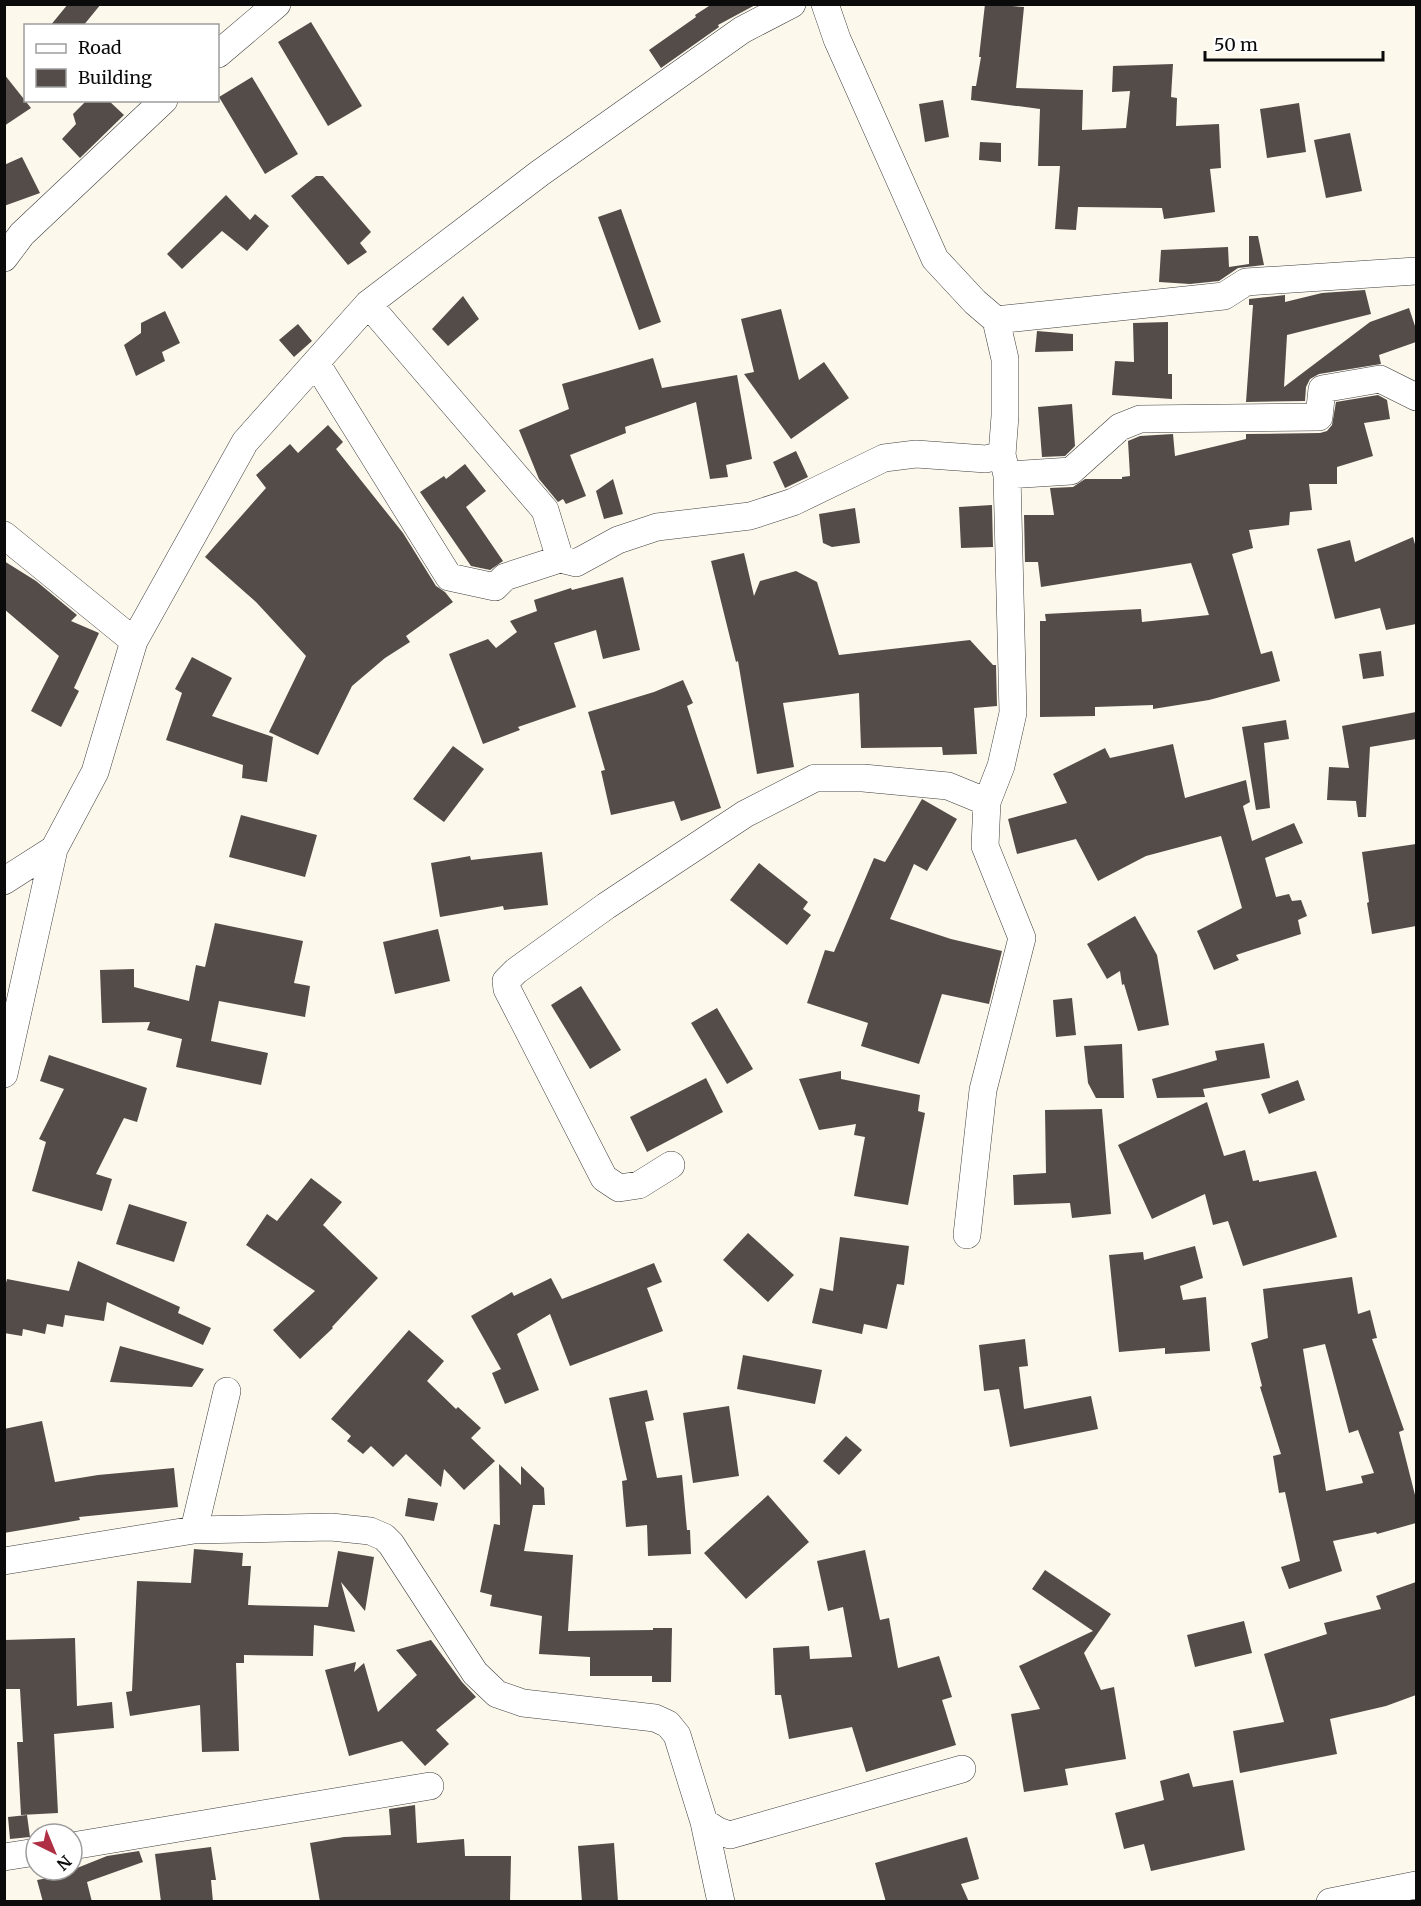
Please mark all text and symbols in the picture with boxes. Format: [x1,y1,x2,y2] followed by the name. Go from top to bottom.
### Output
[24,24,219,102] legend
[1205,24,1384,62] scale bar
[1214,33,1258,56] text: 50 m
[78,36,122,59] text: Road
[78,66,152,89] text: Building
[24,1822,84,1882] north arrow
[53,1851,76,1875] text: N

